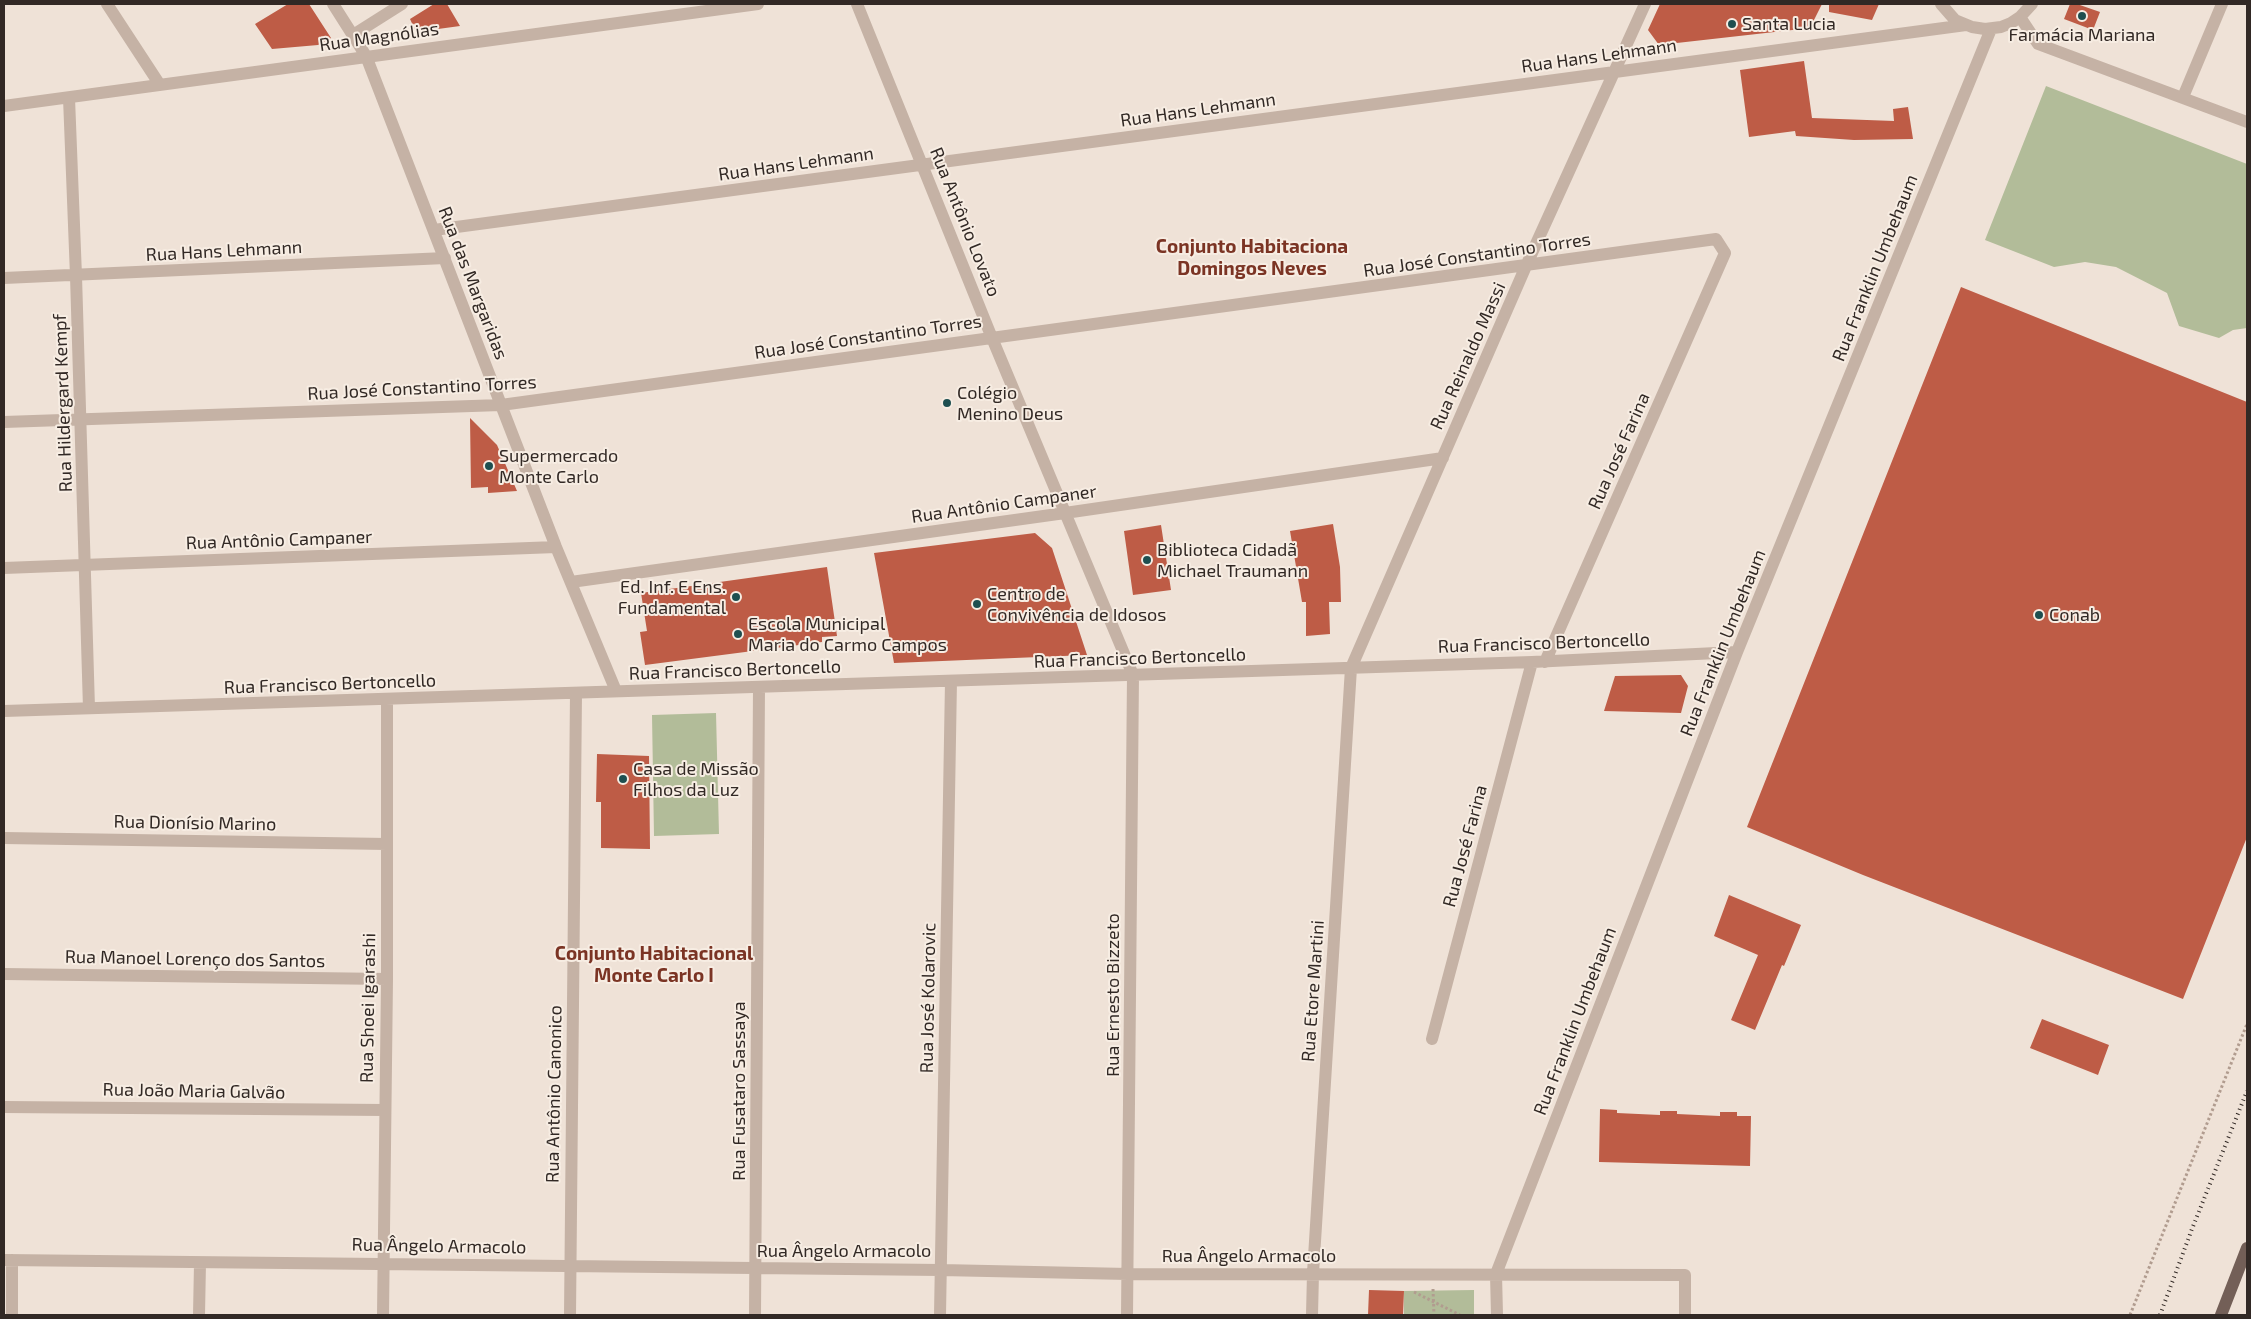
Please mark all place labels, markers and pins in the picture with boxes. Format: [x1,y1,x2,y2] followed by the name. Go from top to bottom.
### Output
[2076,10,2088,22] marker: Farmácia Mariana
[1742,13,1836,35] place label: Santa Lucia
[1726,18,1738,30] marker: Santa Lucia
[2009,24,2155,46] place label: Farmácia Mariana
[957,382,1063,424] place label: Colégio Menino Deus
[941,397,953,409] marker: Colégio Menino Deus
[499,445,618,488] place label: Supermercado Monte Carlo
[483,460,495,472] marker: Supermercado Monte Carlo
[1157,539,1308,582] place label: Biblioteca Cidadã Michael Traumann
[1141,554,1153,566] marker: Biblioteca Cidadã Michael Traumann
[618,576,726,618] place label: Ed. Inf. E Ens. Fundamental
[987,583,1166,626] place label: Centro de Convivência de Idosos
[730,591,742,603] marker: Ed. Inf. E Ens. Fundamental
[971,598,983,610] marker: Centro de Convivência de Idosos
[2049,604,2100,626] place label: Conab
[2033,609,2045,621] marker: Conab
[748,613,947,656] place label: Escola Municipal Maria do Carmo Campos
[732,628,744,640] marker: Escola Municipal Maria do Carmo Campos
[633,758,759,801] place label: Casa de Missão Filhos da Luz
[617,773,629,785] marker: Casa de Missão Filhos da Luz

